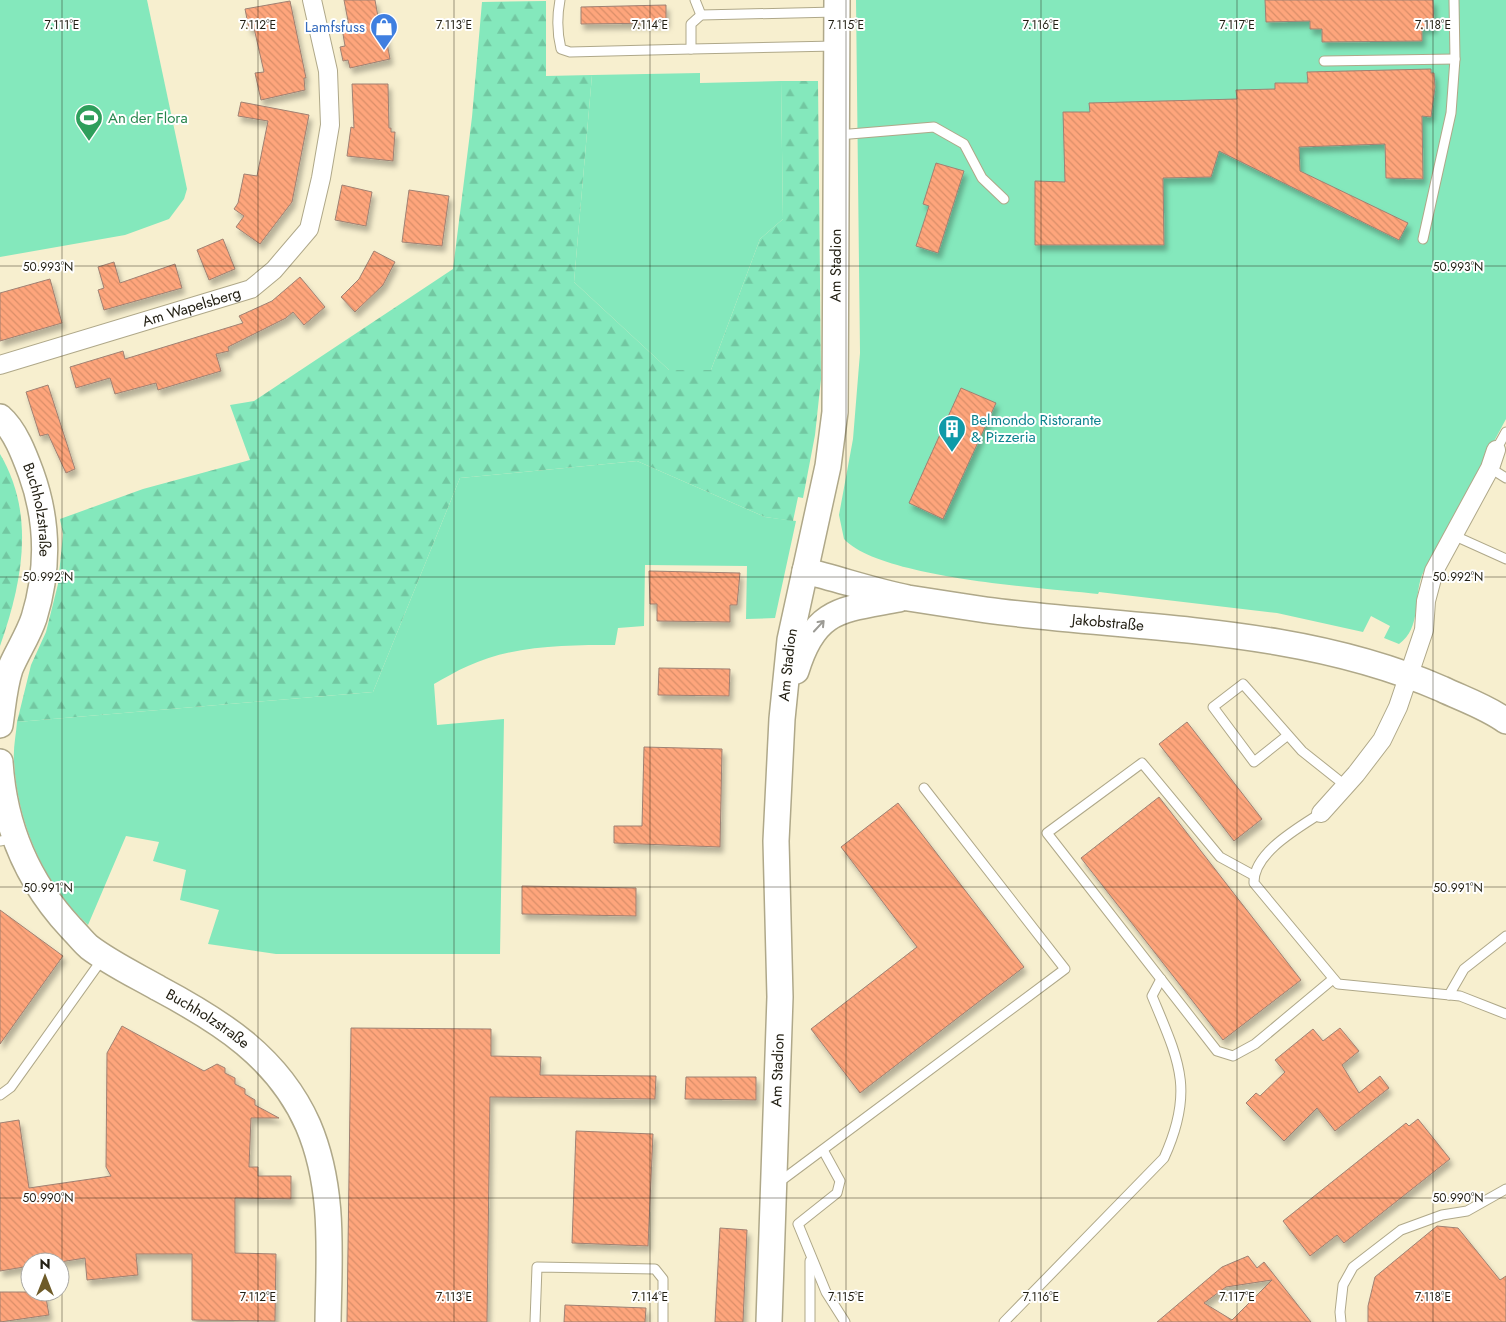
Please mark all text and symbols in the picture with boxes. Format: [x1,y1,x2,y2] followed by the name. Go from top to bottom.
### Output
[369,12,399,51] shop icon: Lamfsfuss
[45,16,79,34] text: 7.111°E
[240,16,276,34] text: 7.112°E
[305,16,365,38] place label: Lamfsfuss
[436,16,472,34] text: 7.113°E
[632,16,668,34] text: 7.114°E
[828,16,864,34] text: 7.115°E
[1023,16,1059,34] text: 7.116°E
[1219,16,1255,34] text: 7.117°E
[1415,16,1451,34] text: 7.118°E
[74,103,104,142] sports icon: An der Flora
[108,107,188,129] place label: An der Flora
[825,228,847,302] street label: Am Stadion
[23,258,73,276] text: 50.993°N
[1433,258,1483,276] text: 50.993°N
[139,282,244,332] street label: Am Wapelsberg
[971,409,1102,448] place label: Belmondo Ristorante & Pizzeria
[937,414,967,453] building icon: Belmondo Ristorante & Pizzeria
[17,459,56,557] street label: Buchholzstraße
[23,568,73,586] text: 50.992°N
[1433,568,1483,586] text: 50.992°N
[1069,608,1145,637] street label: Jakobstraße
[813,619,825,632] one-way arrow
[773,626,803,702] street label: Am Stadion
[23,879,73,897] text: 50.991°N
[1433,879,1483,897] text: 50.991°N
[162,983,255,1054] street label: Buchholzstraße
[765,1033,790,1107] street label: Am Stadion
[22,1189,74,1207] text: 50.990°N
[1432,1189,1484,1207] text: 50.990°N
[20,1252,70,1302] north arrow
[39,1254,51,1274] text: N
[240,1288,276,1306] text: 7.112°E
[436,1288,472,1306] text: 7.113°E
[632,1288,668,1306] text: 7.114°E
[828,1288,864,1306] text: 7.115°E
[1023,1288,1059,1306] text: 7.116°E
[1219,1288,1255,1306] text: 7.117°E
[1415,1288,1451,1306] text: 7.118°E

